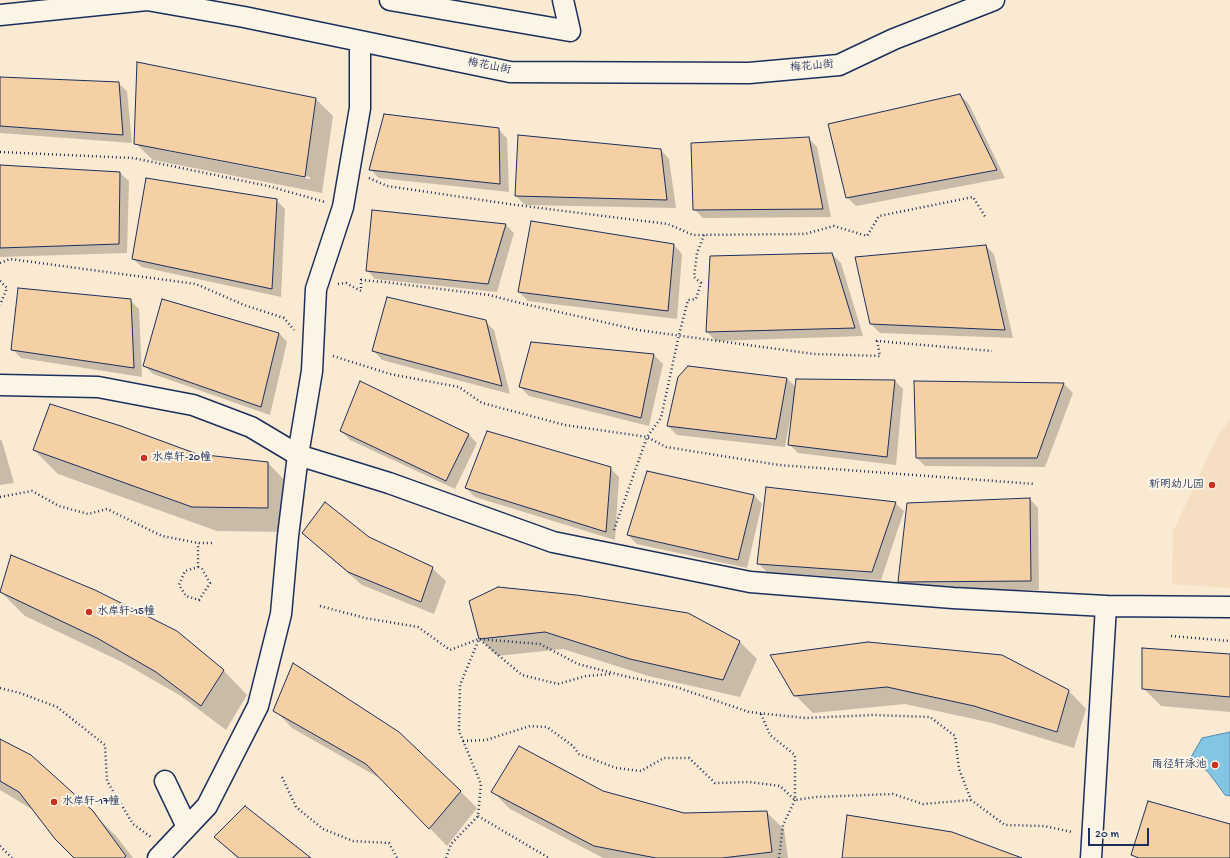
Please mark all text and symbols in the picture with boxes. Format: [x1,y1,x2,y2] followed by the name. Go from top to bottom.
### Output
[466,56,512,78] street label: 梅花山街
[790,59,834,75] street label: 梅花山街
[152,451,211,465] place label: 水岸轩-20幢
[139,453,149,463] marker: 水岸轩-20幢
[1149,478,1204,492] place label: 新明幼儿园
[1207,480,1217,490] marker: 新明幼儿园
[97,605,155,619] place label: 水岸轩-15幢
[84,607,94,617] marker: 水岸轩-15幢
[1152,758,1207,772] place label: 雨径轩泳池
[1210,760,1220,770] marker: 雨径轩泳池
[62,795,120,809] place label: 水岸轩-17幢
[49,797,59,807] marker: 水岸轩-17幢
[1090,820,1151,846] scale bar
[1095,828,1119,842] text: 20 m

